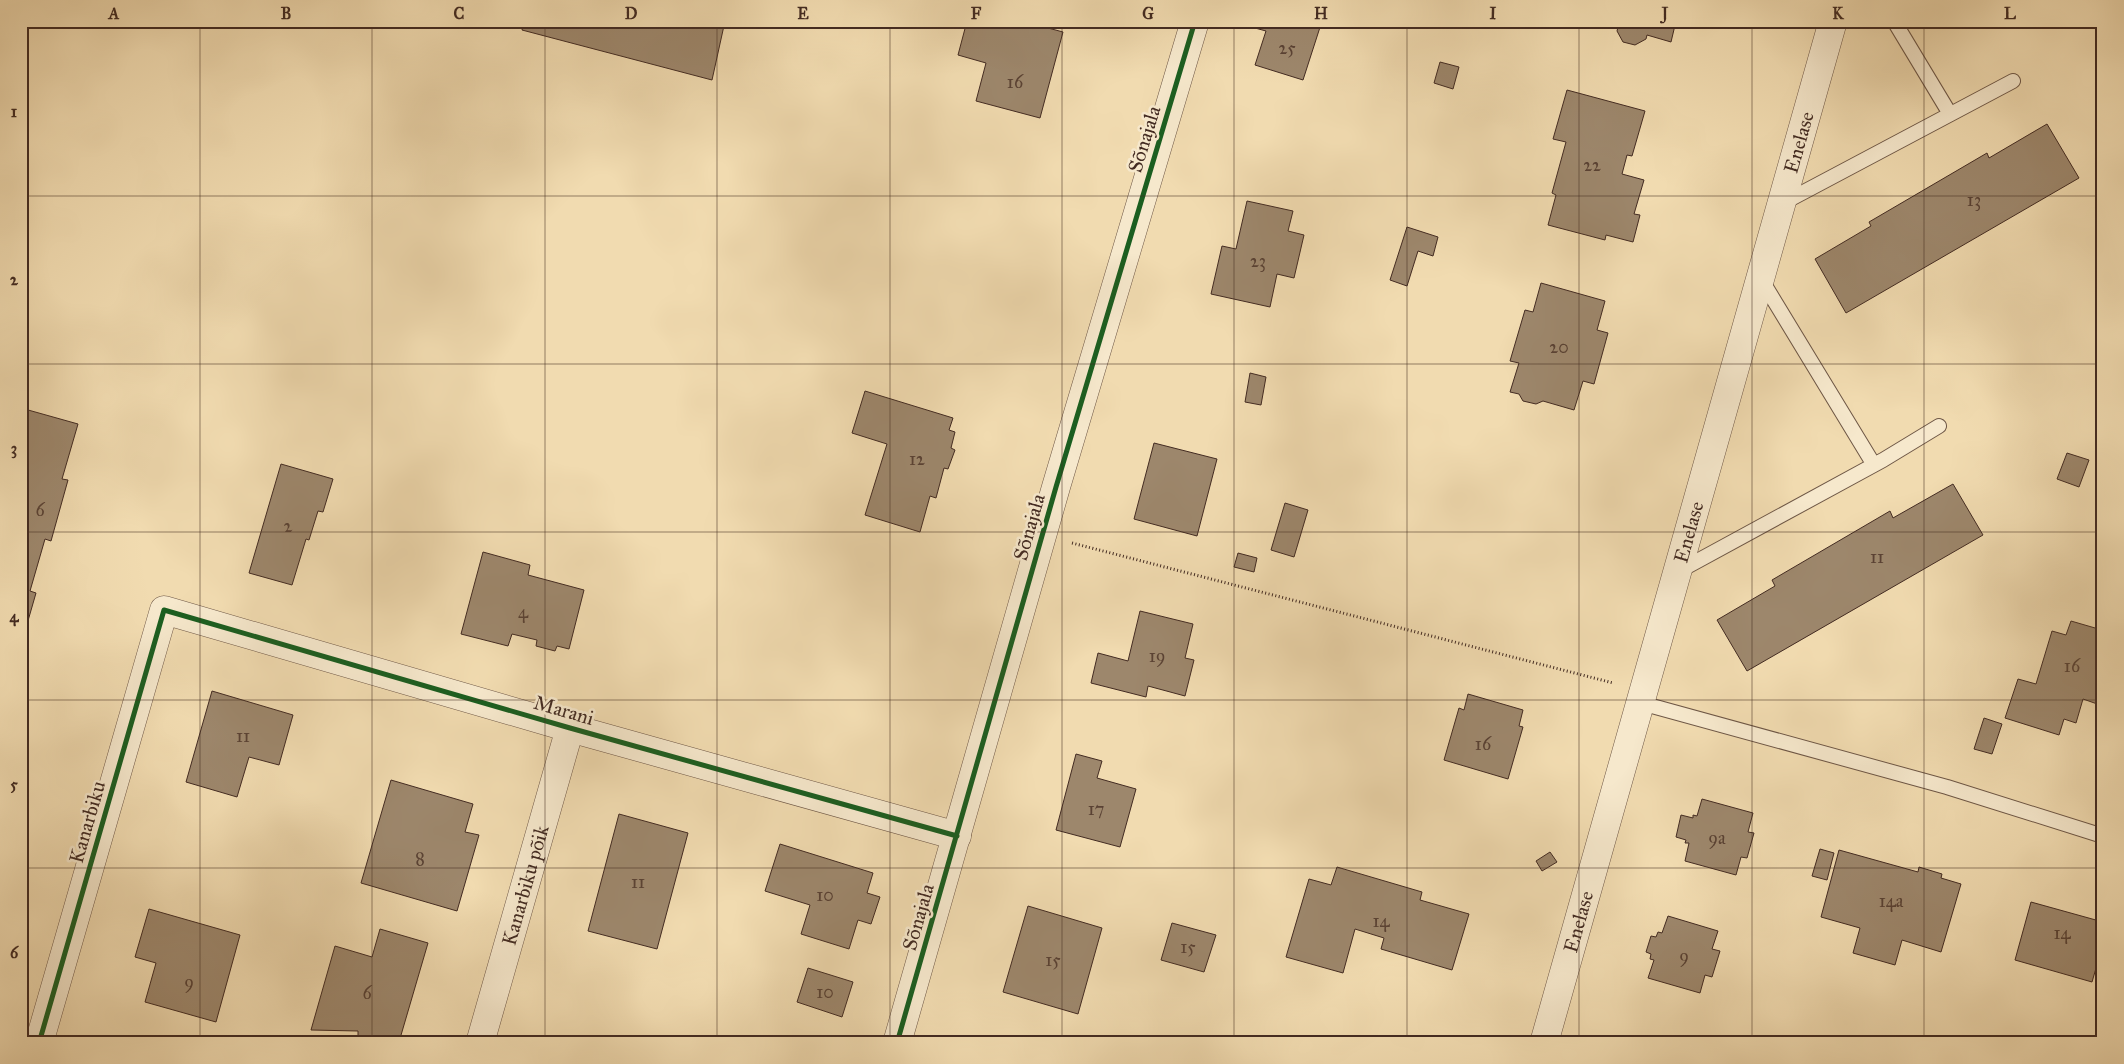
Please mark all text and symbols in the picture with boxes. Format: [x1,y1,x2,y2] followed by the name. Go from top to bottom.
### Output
[108,4,120,23] text: A
[281,4,291,23] text: B
[454,4,465,23] text: C
[625,4,638,23] text: D
[797,4,809,23] text: E
[971,4,982,23] text: F
[1142,4,1154,23] text: G
[1314,4,1328,23] text: H
[1490,4,1497,23] text: I
[1660,4,1669,24] text: J
[1832,4,1844,23] text: K
[2004,4,2016,23] text: L
[1278,37,1296,59] house number: 25
[1007,71,1024,93] house number: 16
[11,102,18,121] text: 1
[1123,102,1166,175] street label: Sõnajala
[1779,109,1819,176] street label: Enelase
[1583,154,1601,176] house number: 22
[1967,189,1981,211] house number: 13
[1250,250,1266,272] house number: 23
[10,270,19,289] text: 2
[1549,336,1569,358] house number: 20
[11,439,17,459] text: 3
[909,448,925,470] house number: 12
[1008,490,1050,563] street label: Sõnajala
[1668,498,1709,566] street label: Enelase
[35,499,45,521] house number: 6
[284,515,293,537] house number: 2
[1870,546,1884,568] house number: 11
[518,601,529,623] house number: 4
[10,607,20,627] text: 4
[1149,645,1165,667] house number: 19
[2064,655,2081,677] house number: 16
[531,690,597,730] street label: Marani
[236,725,250,747] house number: 11
[1475,733,1492,755] house number: 16
[10,775,18,794] text: 5
[64,778,110,866] street label: Kanarbiku
[1088,798,1104,820] house number: 17
[496,822,554,948] street label: Kanarbiku põik
[1708,827,1726,849] house number: 9a
[415,848,425,870] house number: 8
[631,871,645,893] house number: 11
[897,880,939,953] street label: Sõnajala
[816,884,834,906] house number: 10
[1558,888,1598,955] street label: Enelase
[1879,890,1904,912] house number: 14a
[1372,910,1391,932] house number: 14
[2053,922,2072,944] house number: 14
[1180,936,1196,958] house number: 15
[10,943,19,962] text: 6
[1679,945,1689,967] house number: 9
[1045,949,1061,971] house number: 15
[184,971,194,993] house number: 9
[816,981,834,1003] house number: 10
[362,982,372,1004] house number: 6

